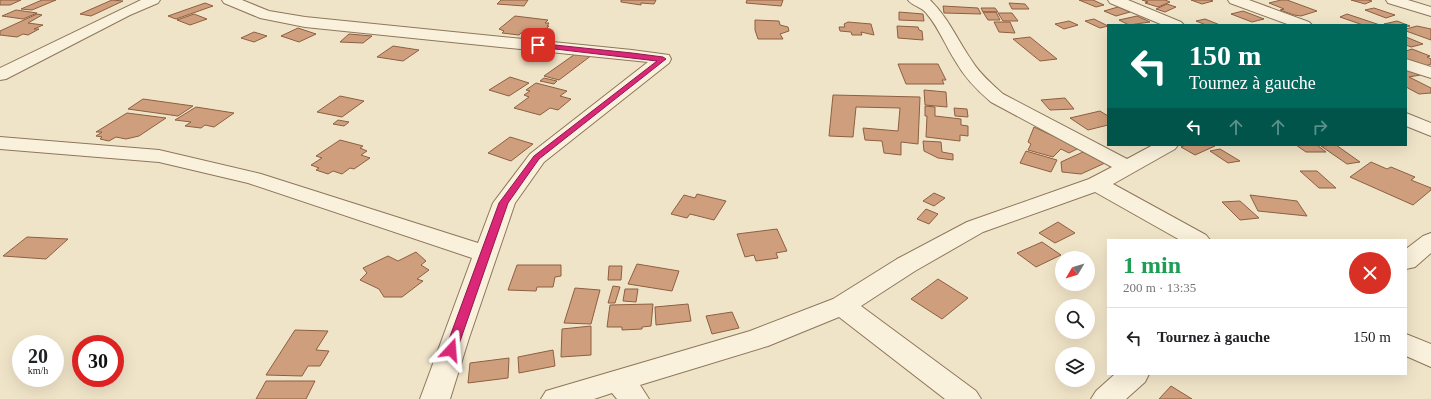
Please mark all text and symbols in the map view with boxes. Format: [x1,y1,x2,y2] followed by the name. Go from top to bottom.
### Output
[521,28,555,62] pin
[527,34,549,56] icon: arrive
[1123,40,1175,92] icon: left
[1189,40,1261,71] text: 150 m
[1189,73,1316,93] text: Tournez à gauche
[1183,116,1205,138] icon: left
[1225,116,1247,138] icon: ahead
[1267,116,1289,138] icon: ahead
[1309,116,1331,138] icon: right
[1055,251,1095,291] north arrow
[1055,251,1095,387] map controls
[1123,252,1181,278] text: 1 min
[1349,252,1391,294] button: close
[1123,280,1196,295] text: 200 m · 13:35
[1055,299,1095,339] button: search
[1123,327,1145,349] icon: left
[430,329,472,371] position arrow
[1157,329,1270,345] text: Tournez à gauche
[1353,329,1391,345] text: 150 m
[72,335,124,387] speed limit sign: 30
[28,345,48,367] text: 20
[1055,347,1095,387] button: layers
[28,365,48,376] text: km/h

